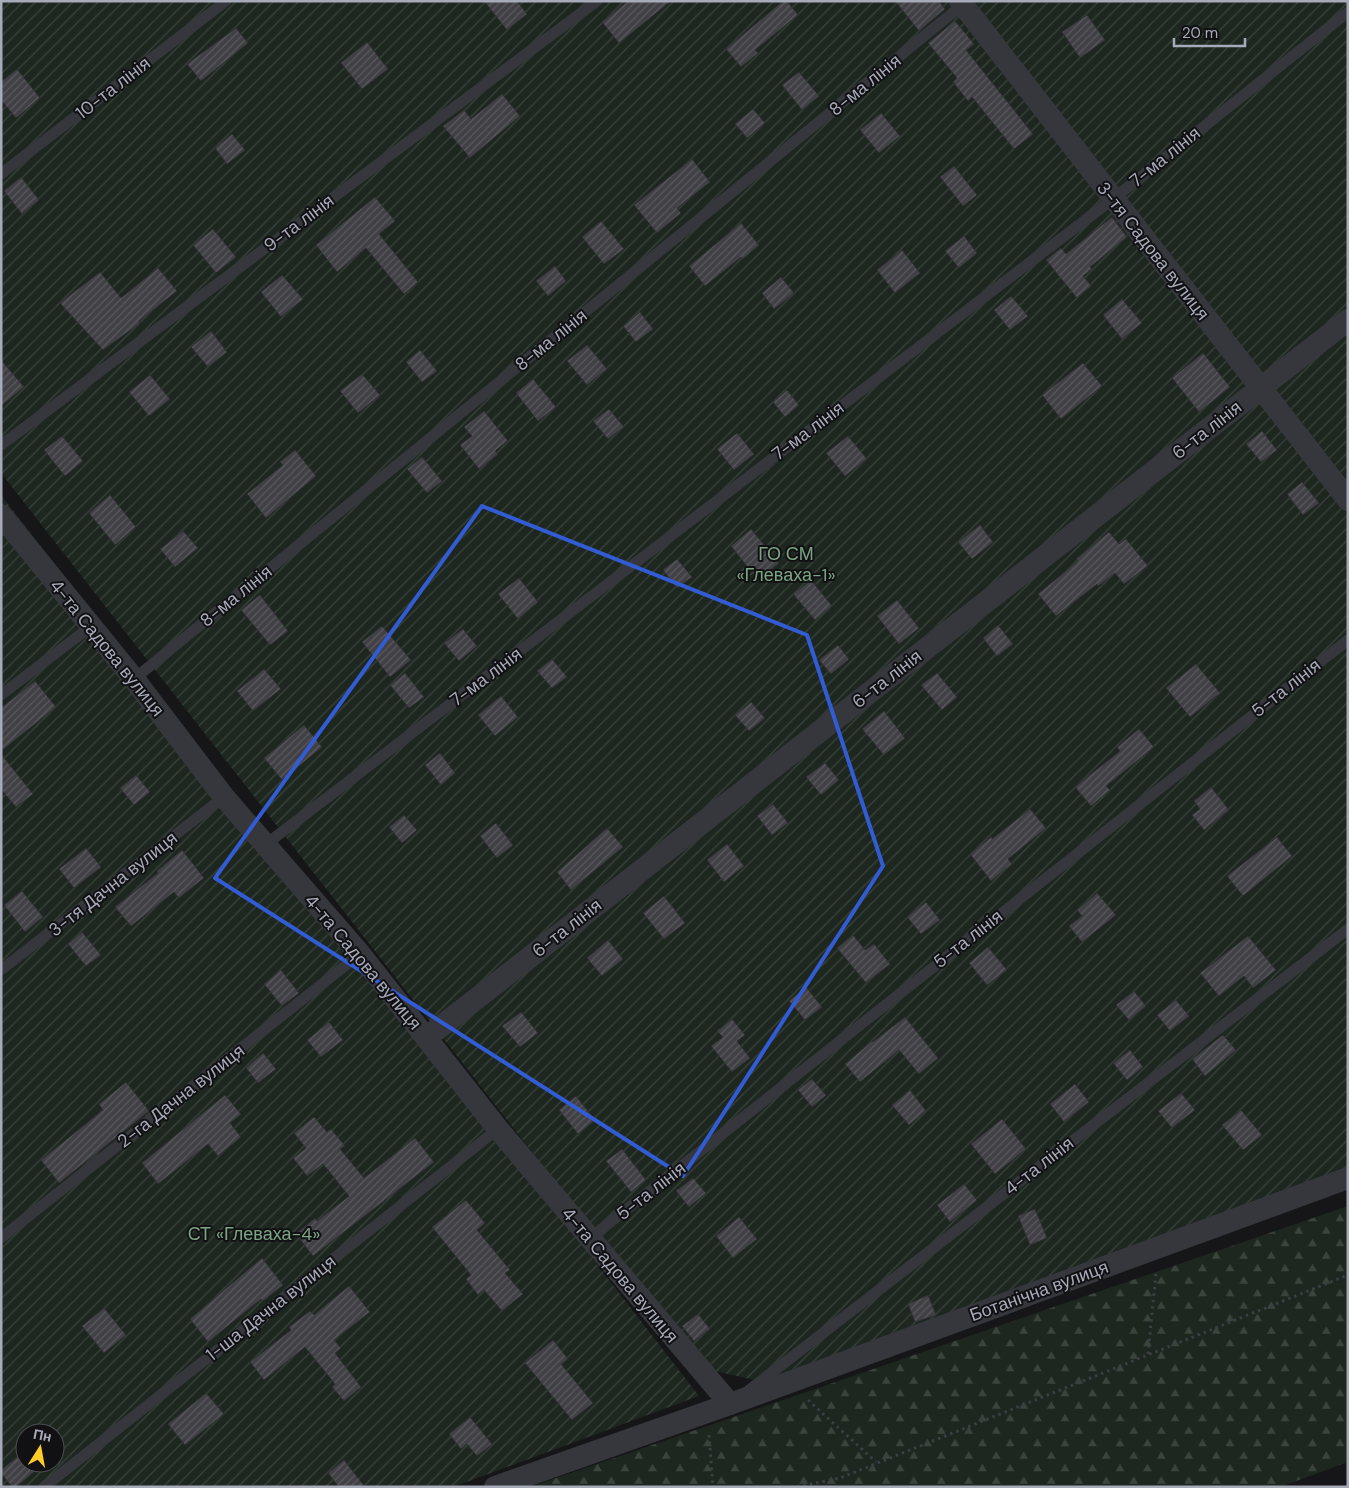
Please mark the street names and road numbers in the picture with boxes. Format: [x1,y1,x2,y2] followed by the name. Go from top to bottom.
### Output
[824,49,906,121] street label: 8-ма лінія
[71,51,155,125] street label: 10-та лінія
[1125,121,1205,193] street label: 7-ма лінія
[1091,177,1215,325] street label: 3-тя Садова вулиця
[259,189,339,257] street label: 9-та лінія
[510,304,592,376] street label: 8-ма лінія
[1167,395,1247,465] street label: 6-та лінія
[767,396,849,466] street label: 7-ма лінія
[195,560,277,632] street label: 8-ма лінія
[44,574,170,722] street label: 4-та Садова вулиця
[445,642,527,712] street label: 7-ма лінія
[847,644,927,714] street label: 6-та лінія
[1246,653,1326,723] street label: 5-та лінія
[44,826,182,942] street label: 3-тя Дачна вулиця
[299,889,427,1035] street label: 4-та Садова вулиця
[527,893,607,963] street label: 6-та лінія
[928,904,1008,974] street label: 5-та лінія
[112,1039,250,1153] street label: 2-га Дачна вулиця
[999,1131,1079,1201] street label: 4-та лінія
[611,1156,691,1226] street label: 5-та лінія
[556,1202,684,1348] street label: 4-та Садова вулиця
[201,1250,341,1366] street label: 1-ша Дачна вулиця
[966,1255,1112,1327] street label: Ботанічна вулиця

